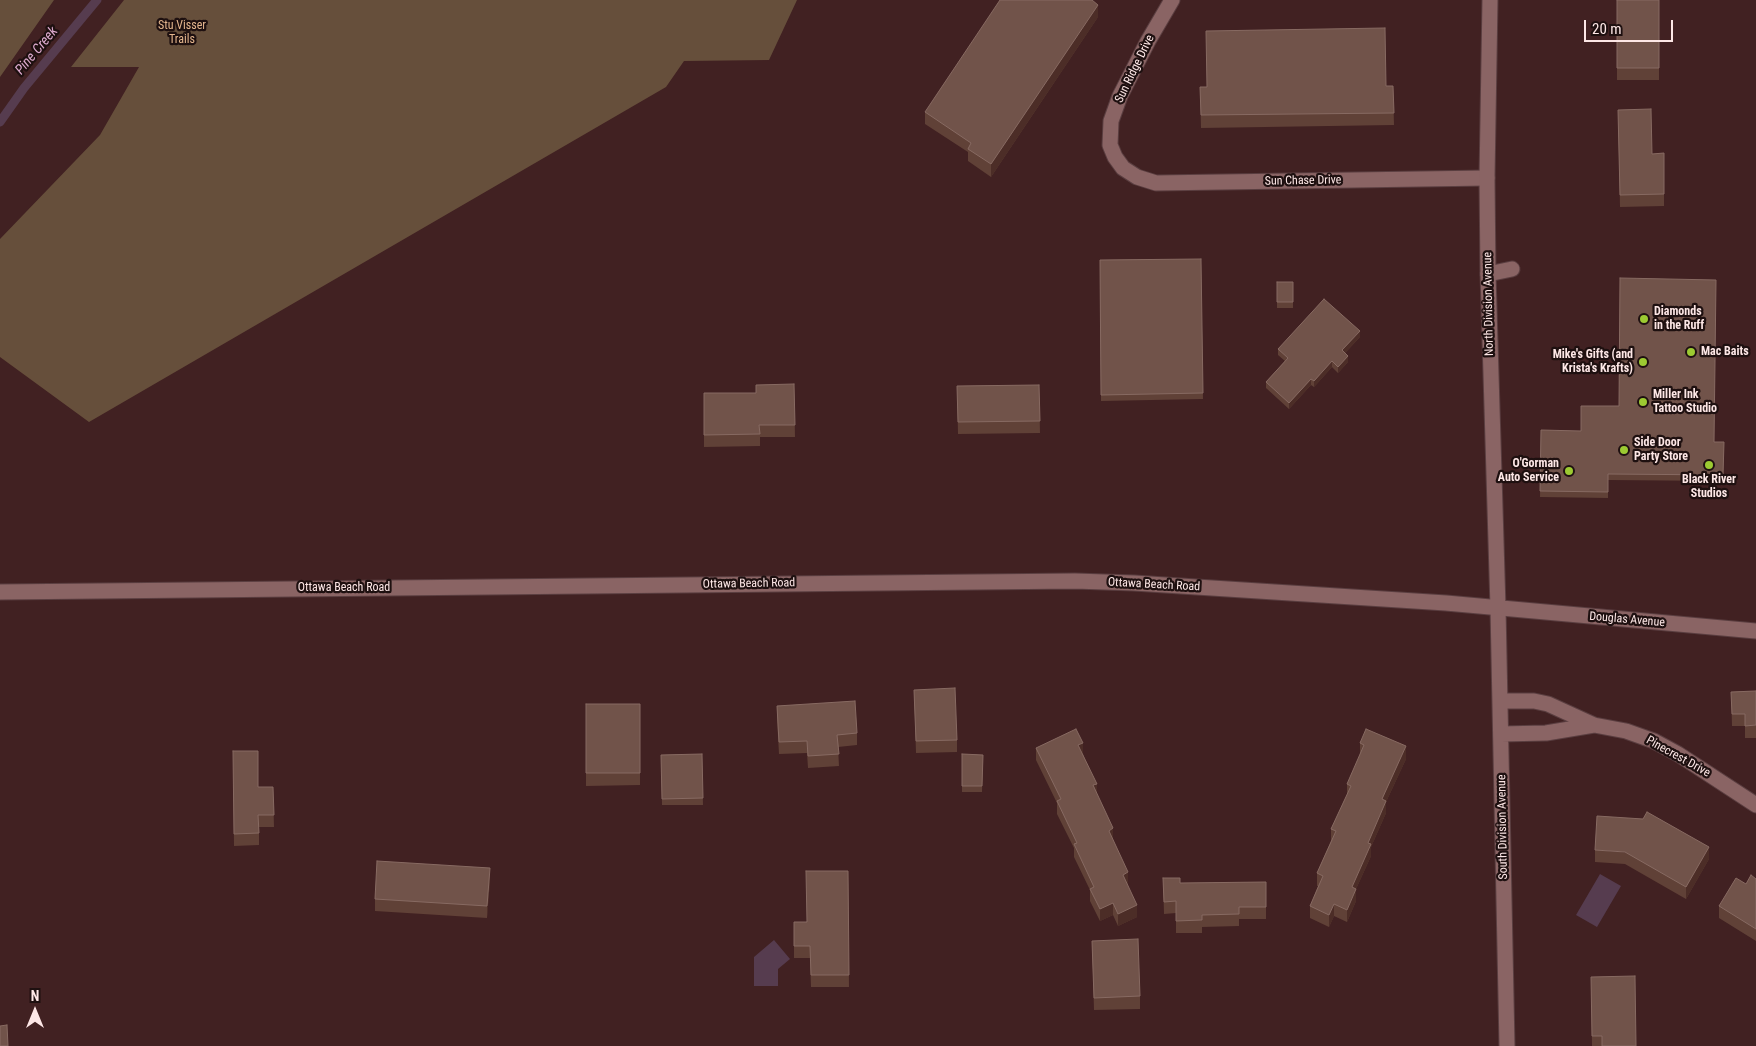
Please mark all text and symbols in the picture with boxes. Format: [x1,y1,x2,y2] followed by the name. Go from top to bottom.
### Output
[1586,10,1675,42] scale bar
[158,19,206,47] park label: Stu Visser Trails
[1592,20,1622,38] text: 20 m
[12,24,62,78] water label: Pine Creek
[1112,33,1158,105] street label: Sun Ridge Drive
[1265,173,1341,189] street label: Sun Chase Drive
[1481,252,1497,356] street label: North Division Avenue
[1654,305,1704,333] place label: Diamonds in the Ruff
[1638,313,1650,325] marker: Diamonds in the Ruff
[1701,345,1749,359] place label: Mac Baits
[1685,346,1697,358] marker: Mac Baits
[1553,348,1633,376] place label: Mike's Gifts (and Krista's Krafts)
[1637,356,1649,368] marker: Mike's Gifts (and Krista's Krafts)
[1653,388,1717,416] place label: Miller Ink Tattoo Studio
[1637,396,1649,408] marker: Miller Ink Tattoo Studio
[1634,436,1688,464] place label: Side Door Party Store
[1618,444,1630,456] marker: Side Door Party Store
[1498,457,1559,485] place label: O'Gorman Auto Service
[1703,459,1715,471] marker: Black River Studios
[1563,465,1575,477] marker: O'Gorman Auto Service
[1682,473,1736,501] place label: Black River Studios
[1107,575,1201,595] street label: Ottawa Beach Road
[703,576,795,592] street label: Ottawa Beach Road
[298,581,390,595] street label: Ottawa Beach Road
[1589,610,1665,630] street label: Douglas Avenue
[1643,733,1713,781] street label: Pinecrest Drive
[1495,774,1511,880] street label: South Division Avenue
[10,986,60,1036] north arrow
[31,988,39,1004] text: N

